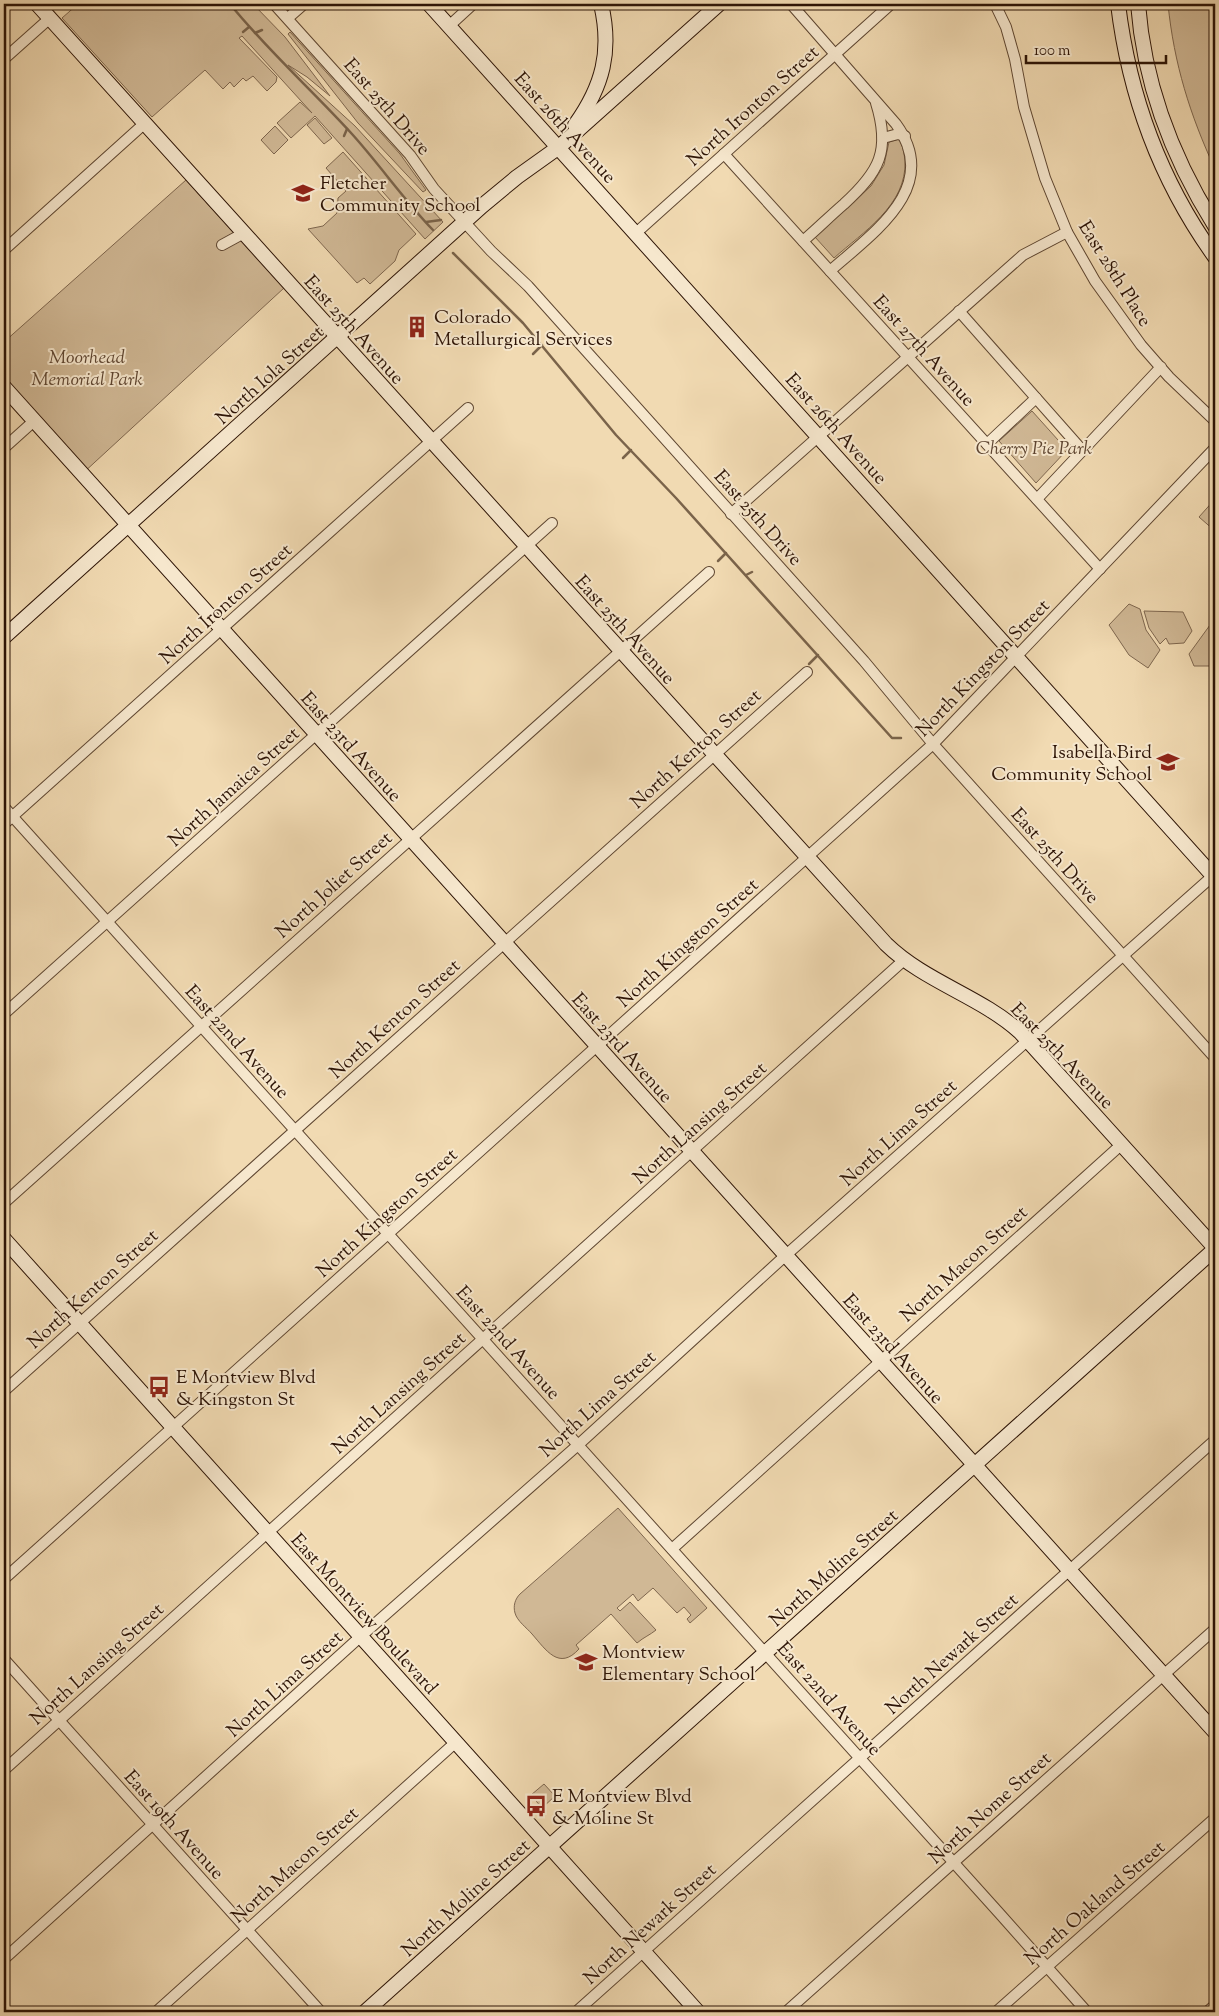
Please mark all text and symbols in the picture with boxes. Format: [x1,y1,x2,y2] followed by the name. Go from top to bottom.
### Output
[1026,32,1166,64] scale bar
[681,40,826,174] street label: North Ironton Street
[1034,41,1071,62] text: 100 m
[336,53,436,162] street label: East 25th Drive
[507,67,622,190] street label: East 26th Avenue
[320,171,481,220] place label: Fletcher Community School
[290,180,316,206] school or university icon: Fletcher Community School
[1071,216,1157,333] street label: East 28th Place
[297,270,410,391] street label: East 25th Avenue
[866,290,981,414] street label: East 27th Avenue
[434,305,612,354] place label: Colorado Metallurgical Services
[404,314,430,340] building icon: Colorado Metallurgical Services
[210,319,331,432] street label: North Iola Street
[31,345,143,394] park label: Moorhead Memorial Park
[778,368,893,491] street label: East 26th Avenue
[976,436,1093,463] park label: Cherry Pie Park
[707,465,808,573] street label: East 25th Drive
[154,538,299,672] street label: North Ironton Street
[568,570,681,691] street label: East 25th Avenue
[911,593,1057,744] street label: North Kingston Street
[625,683,769,816] street label: North Kenton Street
[293,687,407,809] street label: East 23rd Avenue
[163,721,307,854] street label: North Jamaica Street
[991,740,1152,789] place label: Isabella Bird Community School
[1155,749,1181,775] school or university icon: Isabella Bird Community School
[1004,803,1105,911] street label: East 25th Drive
[270,826,399,946] street label: North Joliet Street
[612,873,766,1015] street label: North Kingston Street
[324,953,468,1086] street label: North Kenton Street
[177,980,295,1106] street label: East 22nd Avenue
[564,988,678,1110] street label: East 23rd Avenue
[1003,997,1119,1116] street label: East 25th Avenue
[628,1056,774,1191] street label: North Lansing Street
[835,1074,964,1194] street label: North Lima Street
[311,1143,465,1285] street label: North Kingston Street
[895,1200,1035,1330] street label: North Macon Street
[22,1223,166,1356] street label: North Kenton Street
[448,1281,566,1407] street label: East 22nd Avenue
[835,1289,949,1411] street label: East 23rd Avenue
[327,1326,473,1461] street label: North Lansing Street
[534,1345,663,1465] street label: North Lima Street
[176,1365,316,1414] place label: E Montview Blvd & Kingston St
[146,1374,172,1400] bus stop icon: E Montview Blvd & Kingston St
[764,1503,905,1634] street label: North Moline Street
[283,1528,443,1701] street label: East Montview Boulevard
[880,1587,1026,1722] street label: North Newark Street
[25,1597,171,1732] street label: North Lansing Street
[221,1625,350,1745] street label: North Lima Street
[769,1637,887,1763] street label: East 22nd Avenue
[602,1640,755,1689] place label: Montview Elementary School
[573,1649,599,1675] school or university icon: Montview Elementary School
[923,1746,1058,1871] street label: North Nome Street
[117,1765,230,1886] street label: East 19th Avenue
[552,1784,692,1833] place label: E Montview Blvd & Moline St
[523,1793,549,1819] bus stop icon: E Montview Blvd & Moline St
[226,1801,366,1931] street label: North Macon Street
[396,1833,537,1964] street label: North Moline Street
[1019,1835,1172,1973] street label: North Oakland Street
[578,1857,724,1992] street label: North Newark Street

